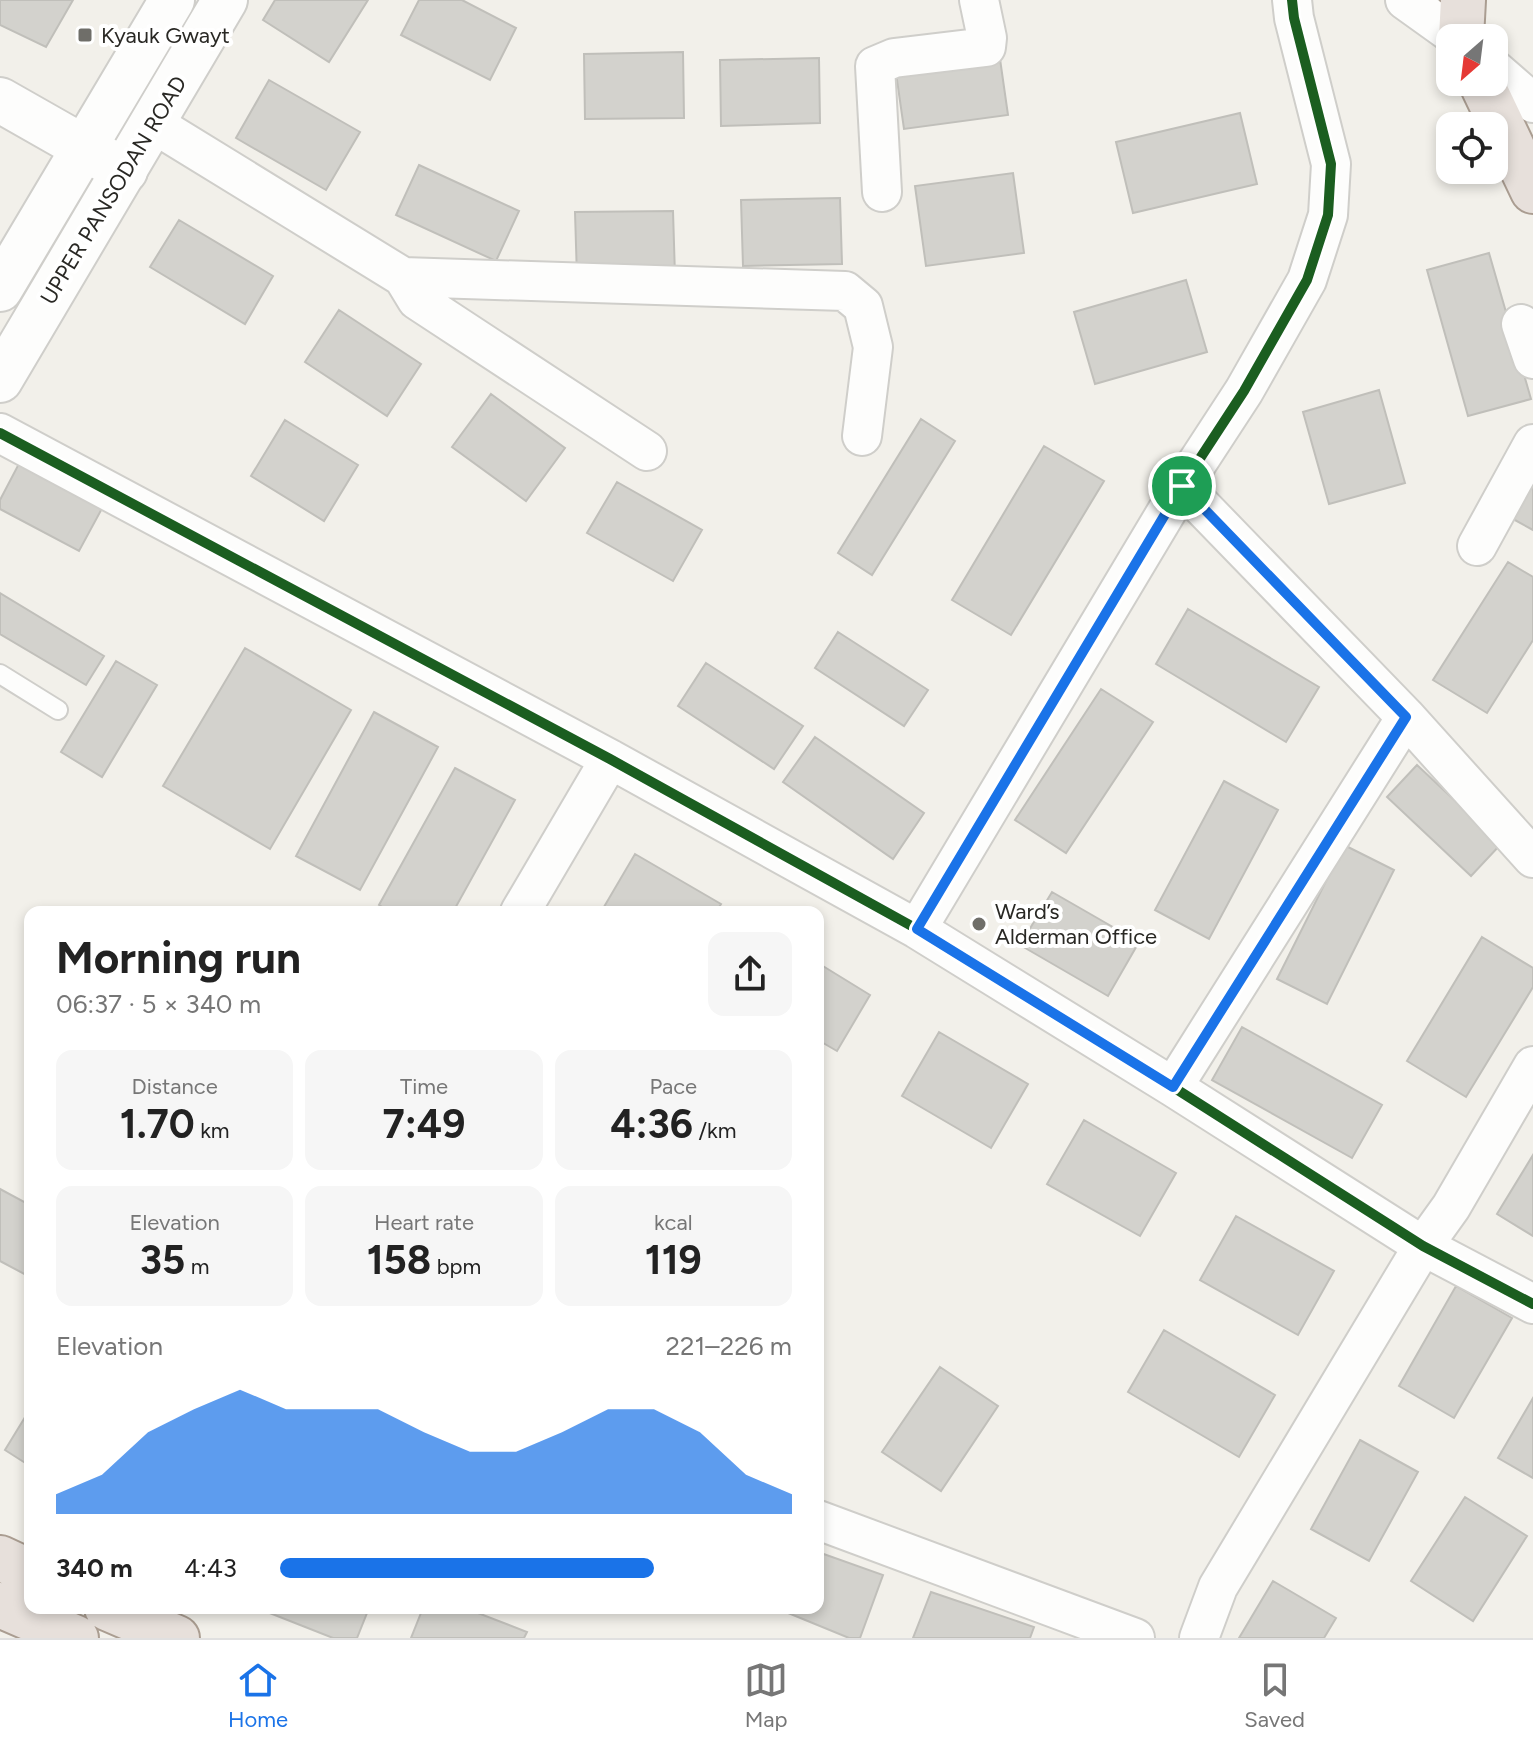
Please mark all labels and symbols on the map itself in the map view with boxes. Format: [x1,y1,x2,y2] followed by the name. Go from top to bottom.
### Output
[101,22,230,49] place label: Kyauk Gwayt
[1436,24,1508,96] north arrow
[76,26,94,44] marker: Kyauk Gwayt
[34,71,192,309] street label: UPPER PANSODAN ROAD
[1148,452,1216,520] pin
[995,898,1157,950] place label: Ward’s Alderman Office
[970,915,988,933] marker: Ward’s Alderman Office

